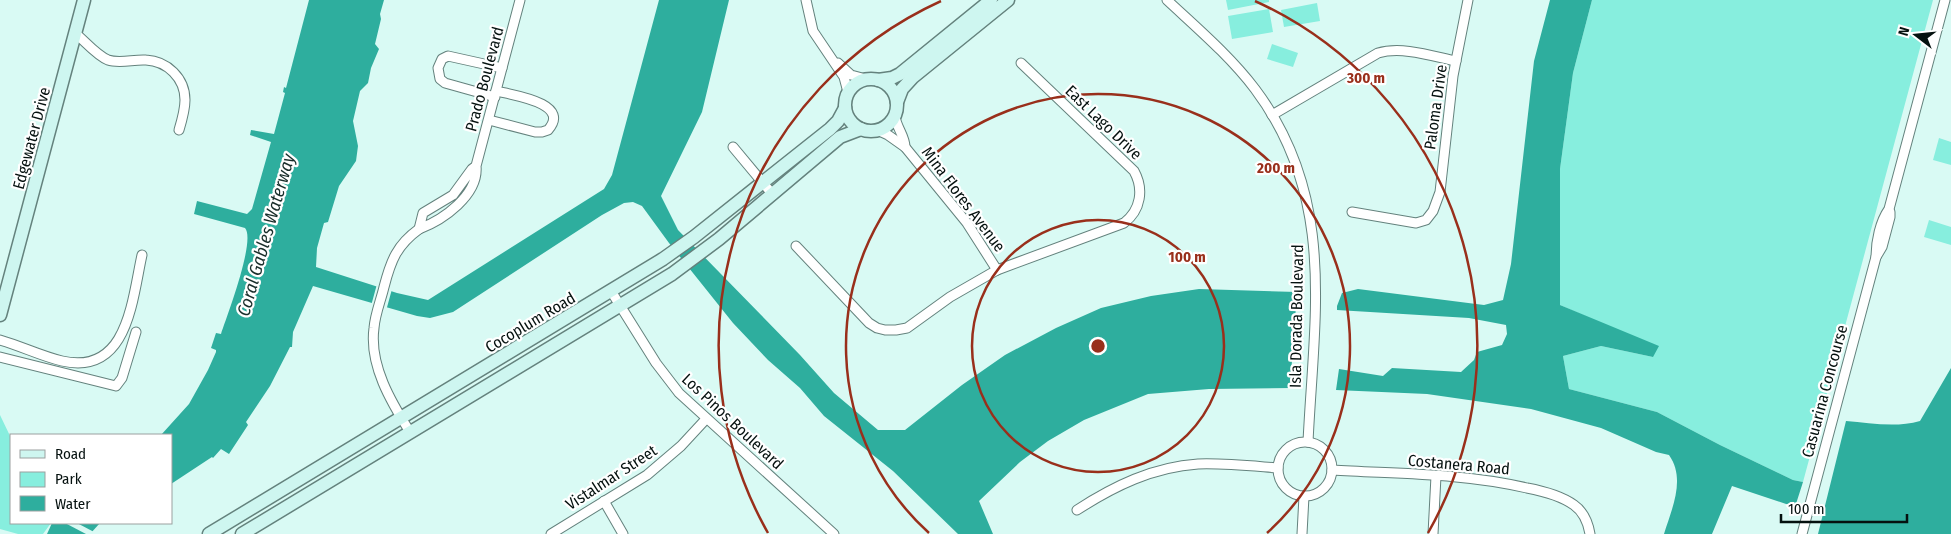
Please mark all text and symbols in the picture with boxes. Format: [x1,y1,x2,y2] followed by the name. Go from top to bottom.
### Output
[1891,10,1941,60] north arrow
[461,25,508,134] street label: Prado Boulevard
[1895,25,1913,38] text: N
[1420,63,1451,151] street label: Paloma Drive
[1346,69,1385,87] text: 300 m
[1062,81,1146,164] street label: East Lago Drive
[9,85,54,191] street label: Edgewater Drive
[918,143,1009,256] street label: Mina Flores Avenue
[232,150,300,319] water label: Coral Gables Waterway
[1256,159,1295,177] text: 200 m
[1286,244,1307,388] street label: Isla Dorada Boulevard
[1168,248,1206,266] text: 100 m
[482,288,579,357] street label: Cocoplum Road
[1798,323,1851,459] street label: Casuarina Concourse
[1089,337,1107,355] centre of rings
[678,370,787,473] street label: Los Pinos Boulevard
[10,434,172,524] legend
[562,440,661,514] street label: Vistalmar Street
[55,445,86,463] text: Road
[1407,451,1511,478] street label: Costanera Road
[55,470,82,488] text: Park
[1781,492,1907,524] scale bar
[55,495,91,513] text: Water
[1788,500,1825,518] text: 100 m

